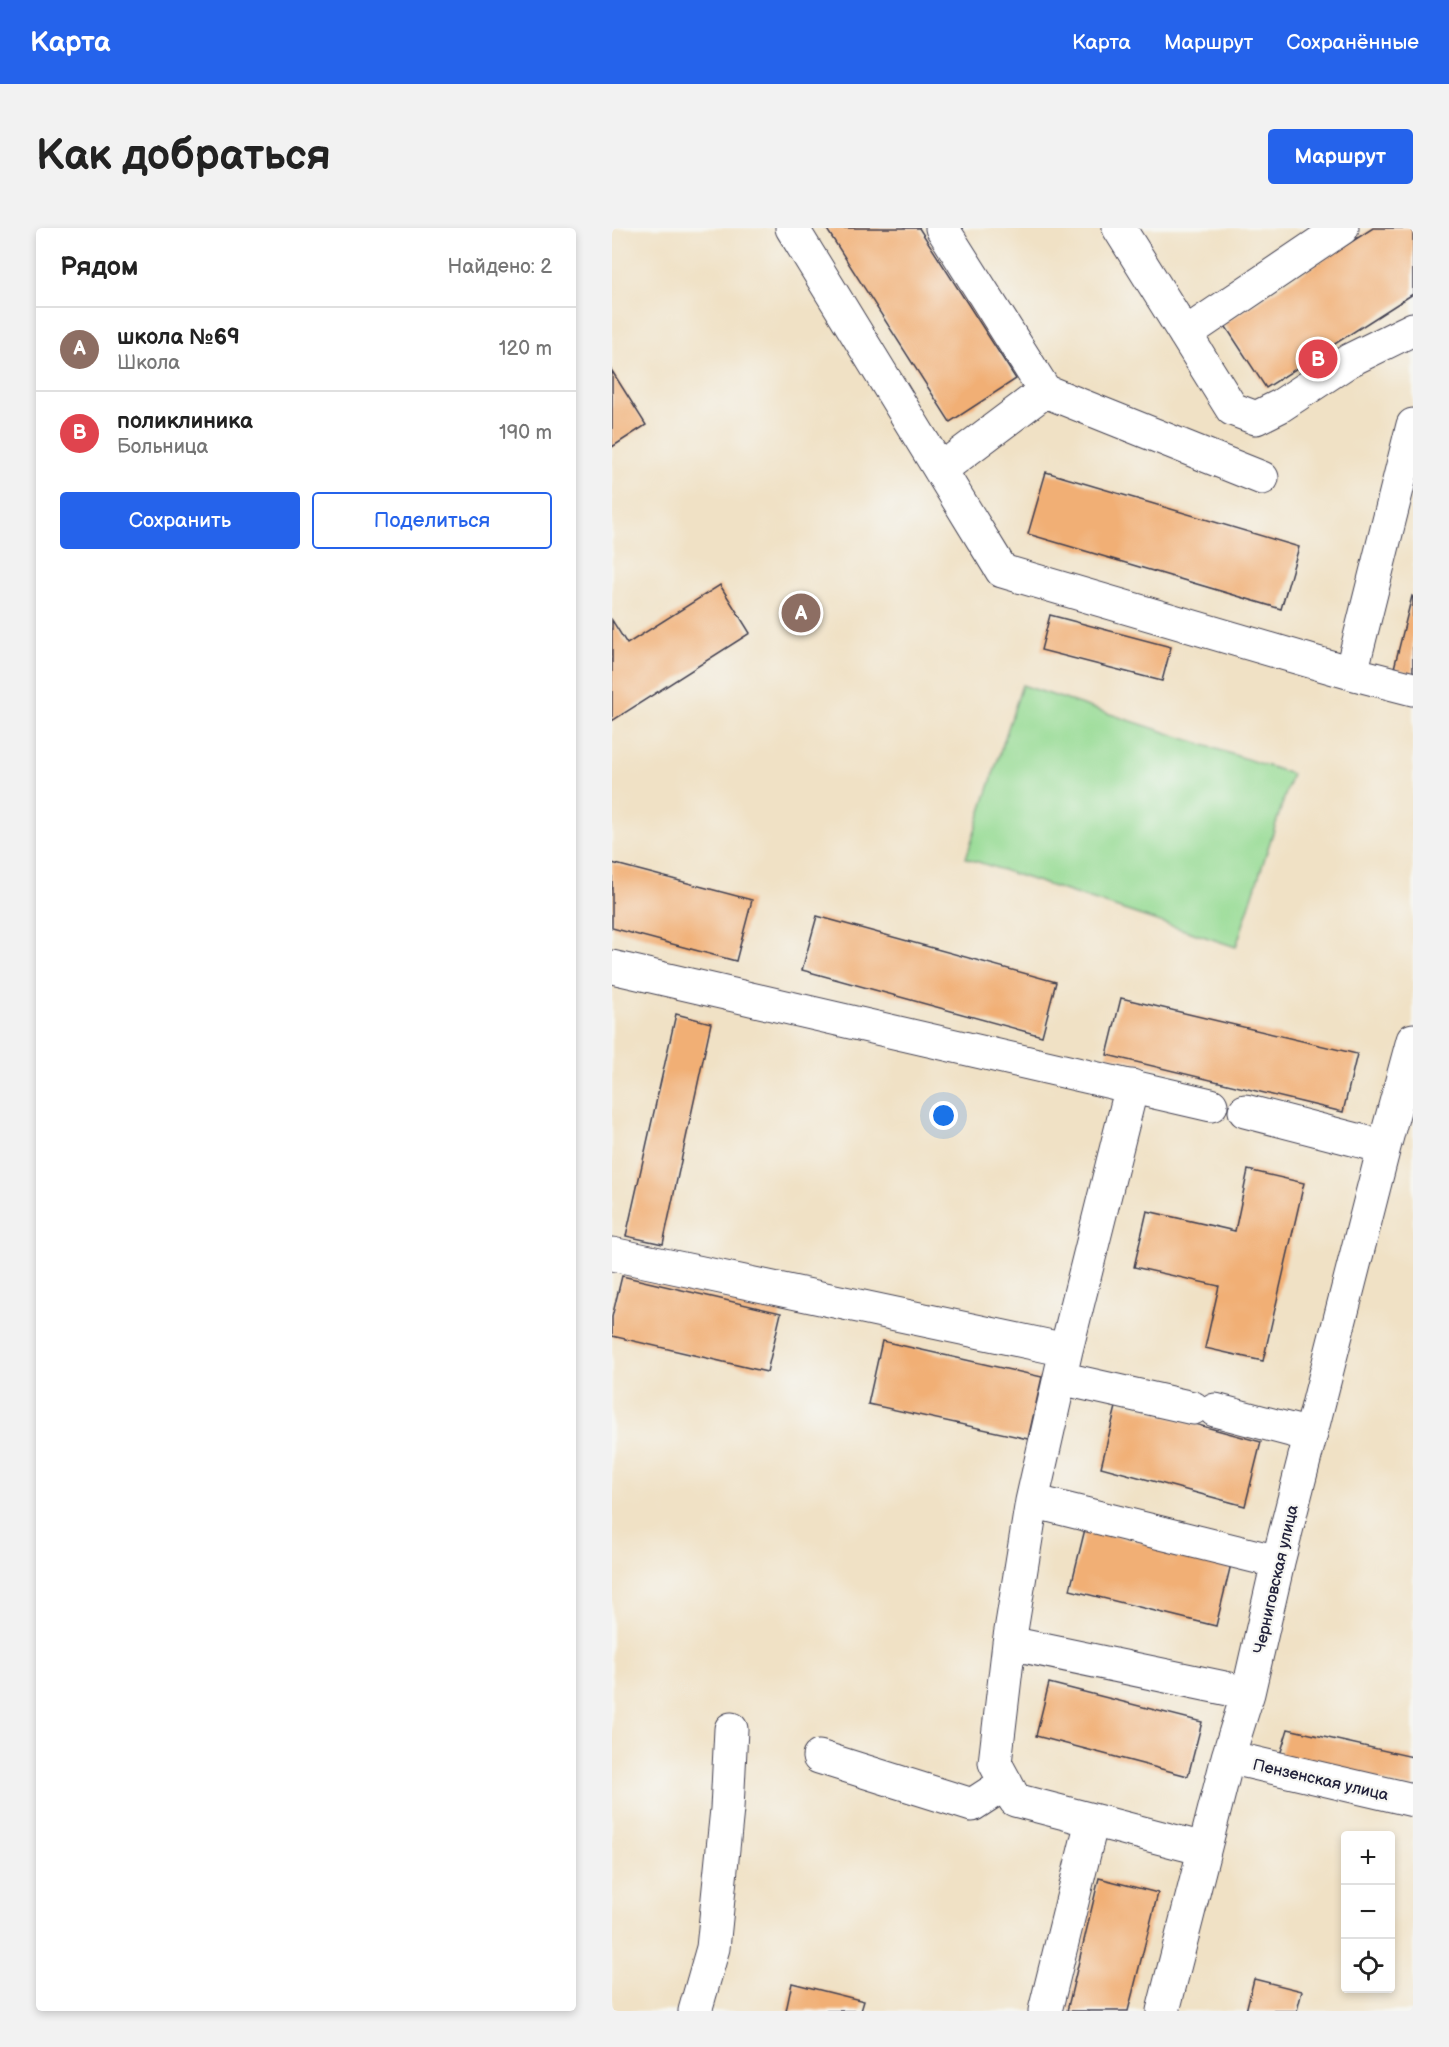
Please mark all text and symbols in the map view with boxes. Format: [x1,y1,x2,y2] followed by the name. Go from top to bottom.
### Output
[30,26,110,59] text: Карта
[1072,30,1131,55] text: Карта
[1164,30,1253,55] text: Маршрут
[1286,30,1419,55] text: Сохранённые
[1268,129,1413,184] button: Маршрут
[36,131,331,182] text: Как добраться
[60,252,138,283] text: Рядом
[448,255,552,279] text: Найдено: 2
[117,324,240,351] text: школа №69
[1298,336,1338,382] pin: B
[73,337,86,361] text: A
[499,337,552,361] text: 120 m
[117,351,180,375] text: Школа
[117,408,253,435] text: поликлиника
[72,421,87,445] text: B
[499,421,552,445] text: 190 m
[117,435,208,459] text: Больница
[60,492,300,549] button: Сохранить
[312,492,552,549] button: Поделиться
[782,590,820,636] pin: A
[929,1101,958,1130] your location
[1250,1503,1303,1656] street label: Черниговская улица
[1251,1756,1391,1805] street label: Пензенская улица
[1341,1831,1395,1993] map controls
[1341,1831,1395,1885] button: +
[1341,1885,1395,1939] button: −
[1341,1939,1395,1993] button: locate

